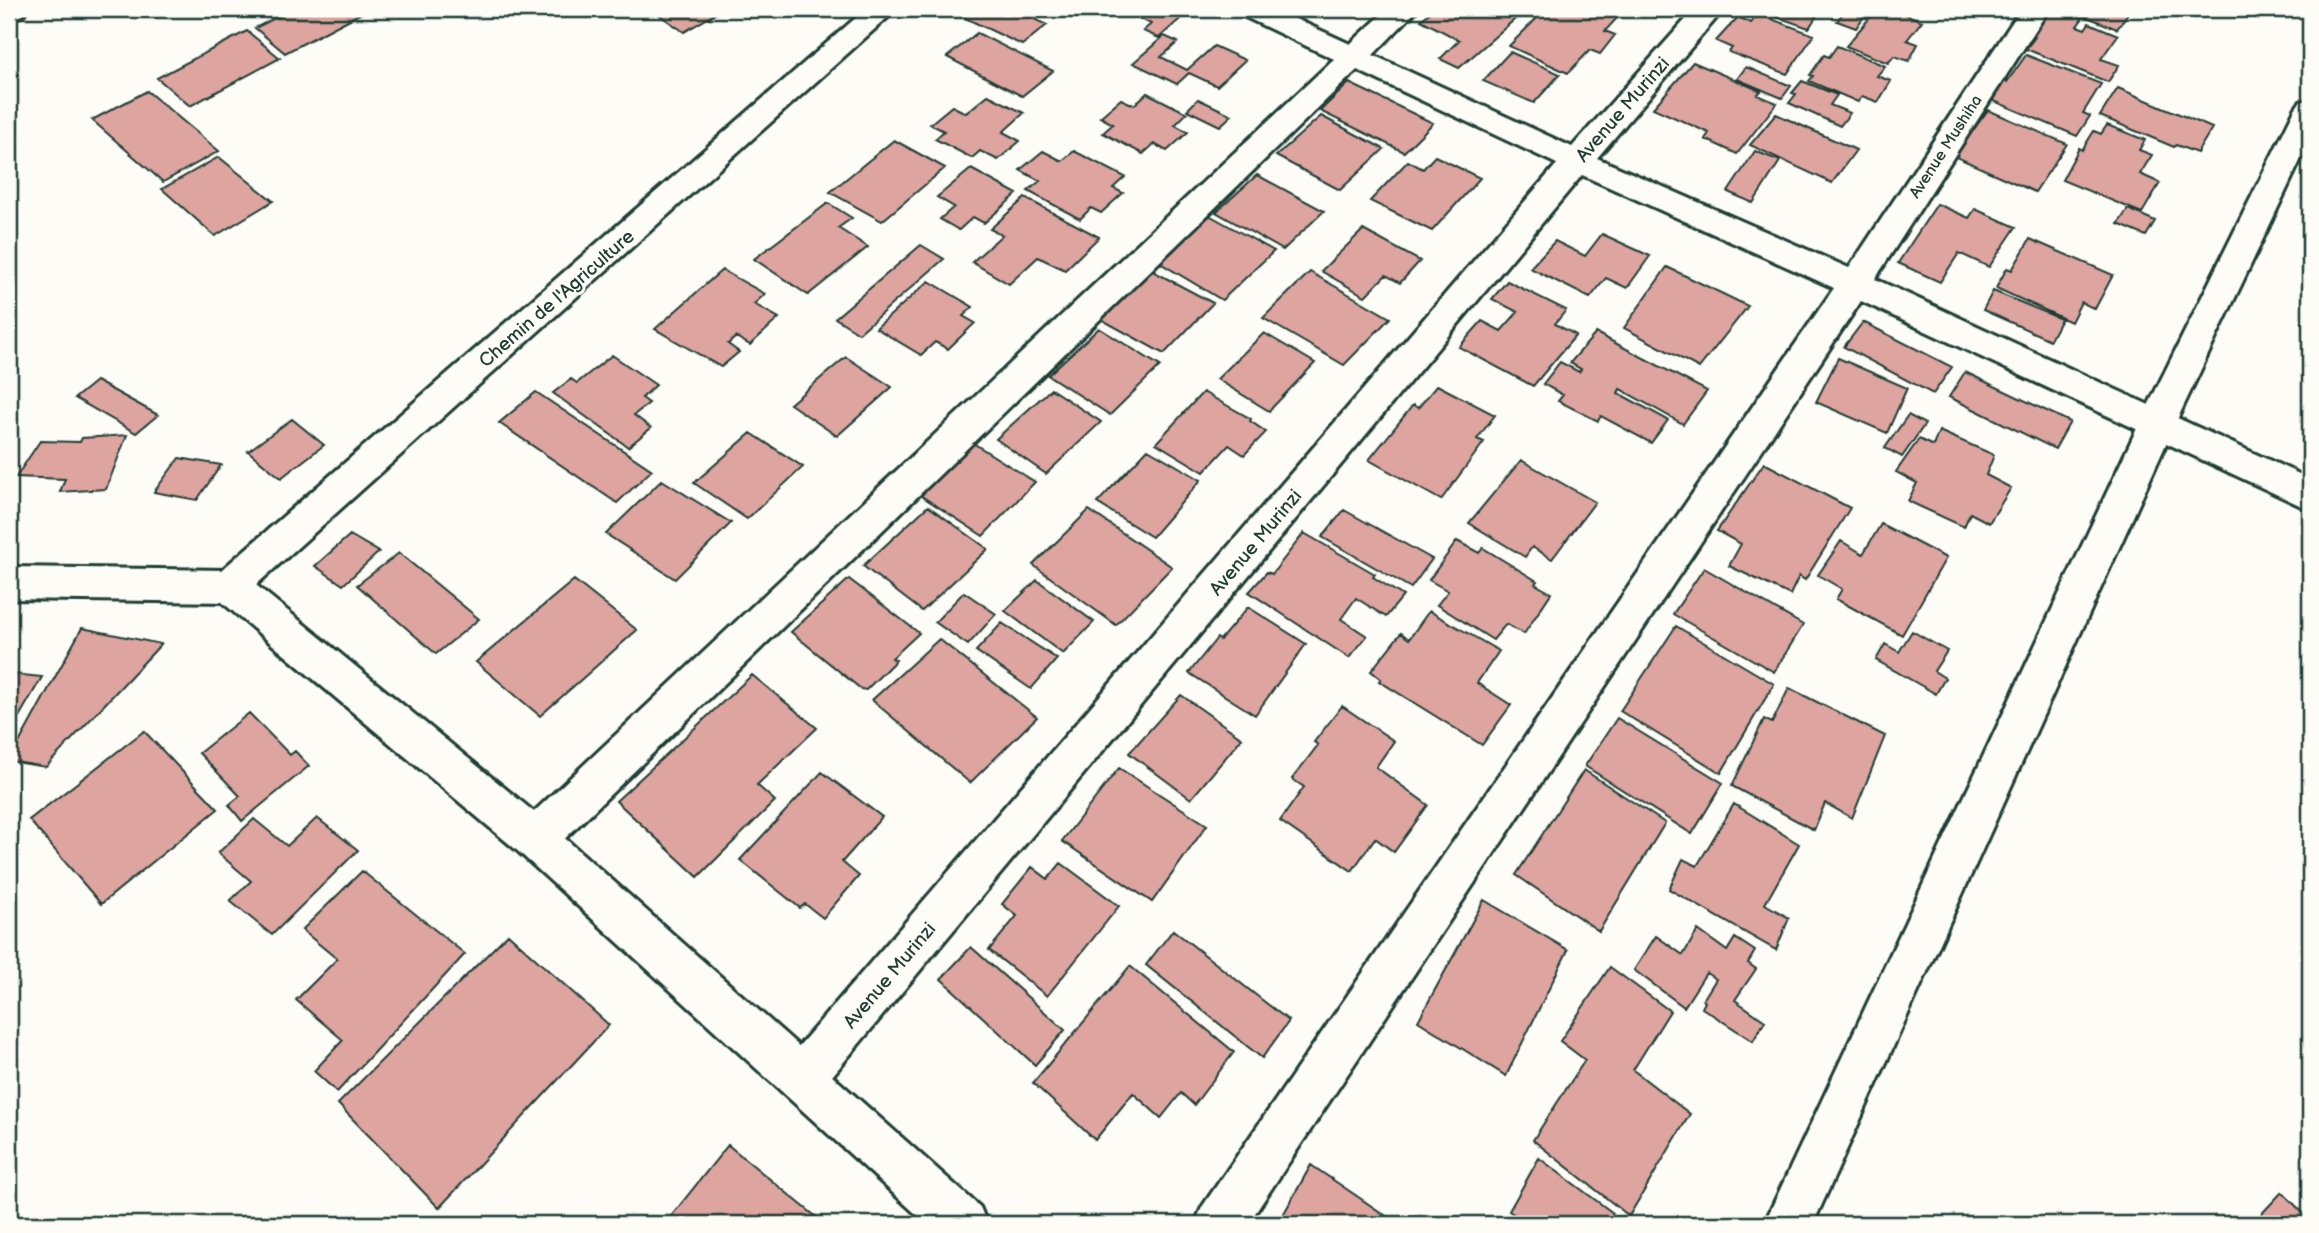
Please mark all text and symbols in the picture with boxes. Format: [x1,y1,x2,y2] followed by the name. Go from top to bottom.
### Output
[1571,53,1675,167] street label: Avenue Murinzi
[1906,92,1987,202] street label: Avenue Mushiha
[475,225,639,373] street label: Chemin de l'Agriculture
[1205,485,1307,601] street label: Avenue Murinzi
[839,918,941,1034] street label: Avenue Murinzi

